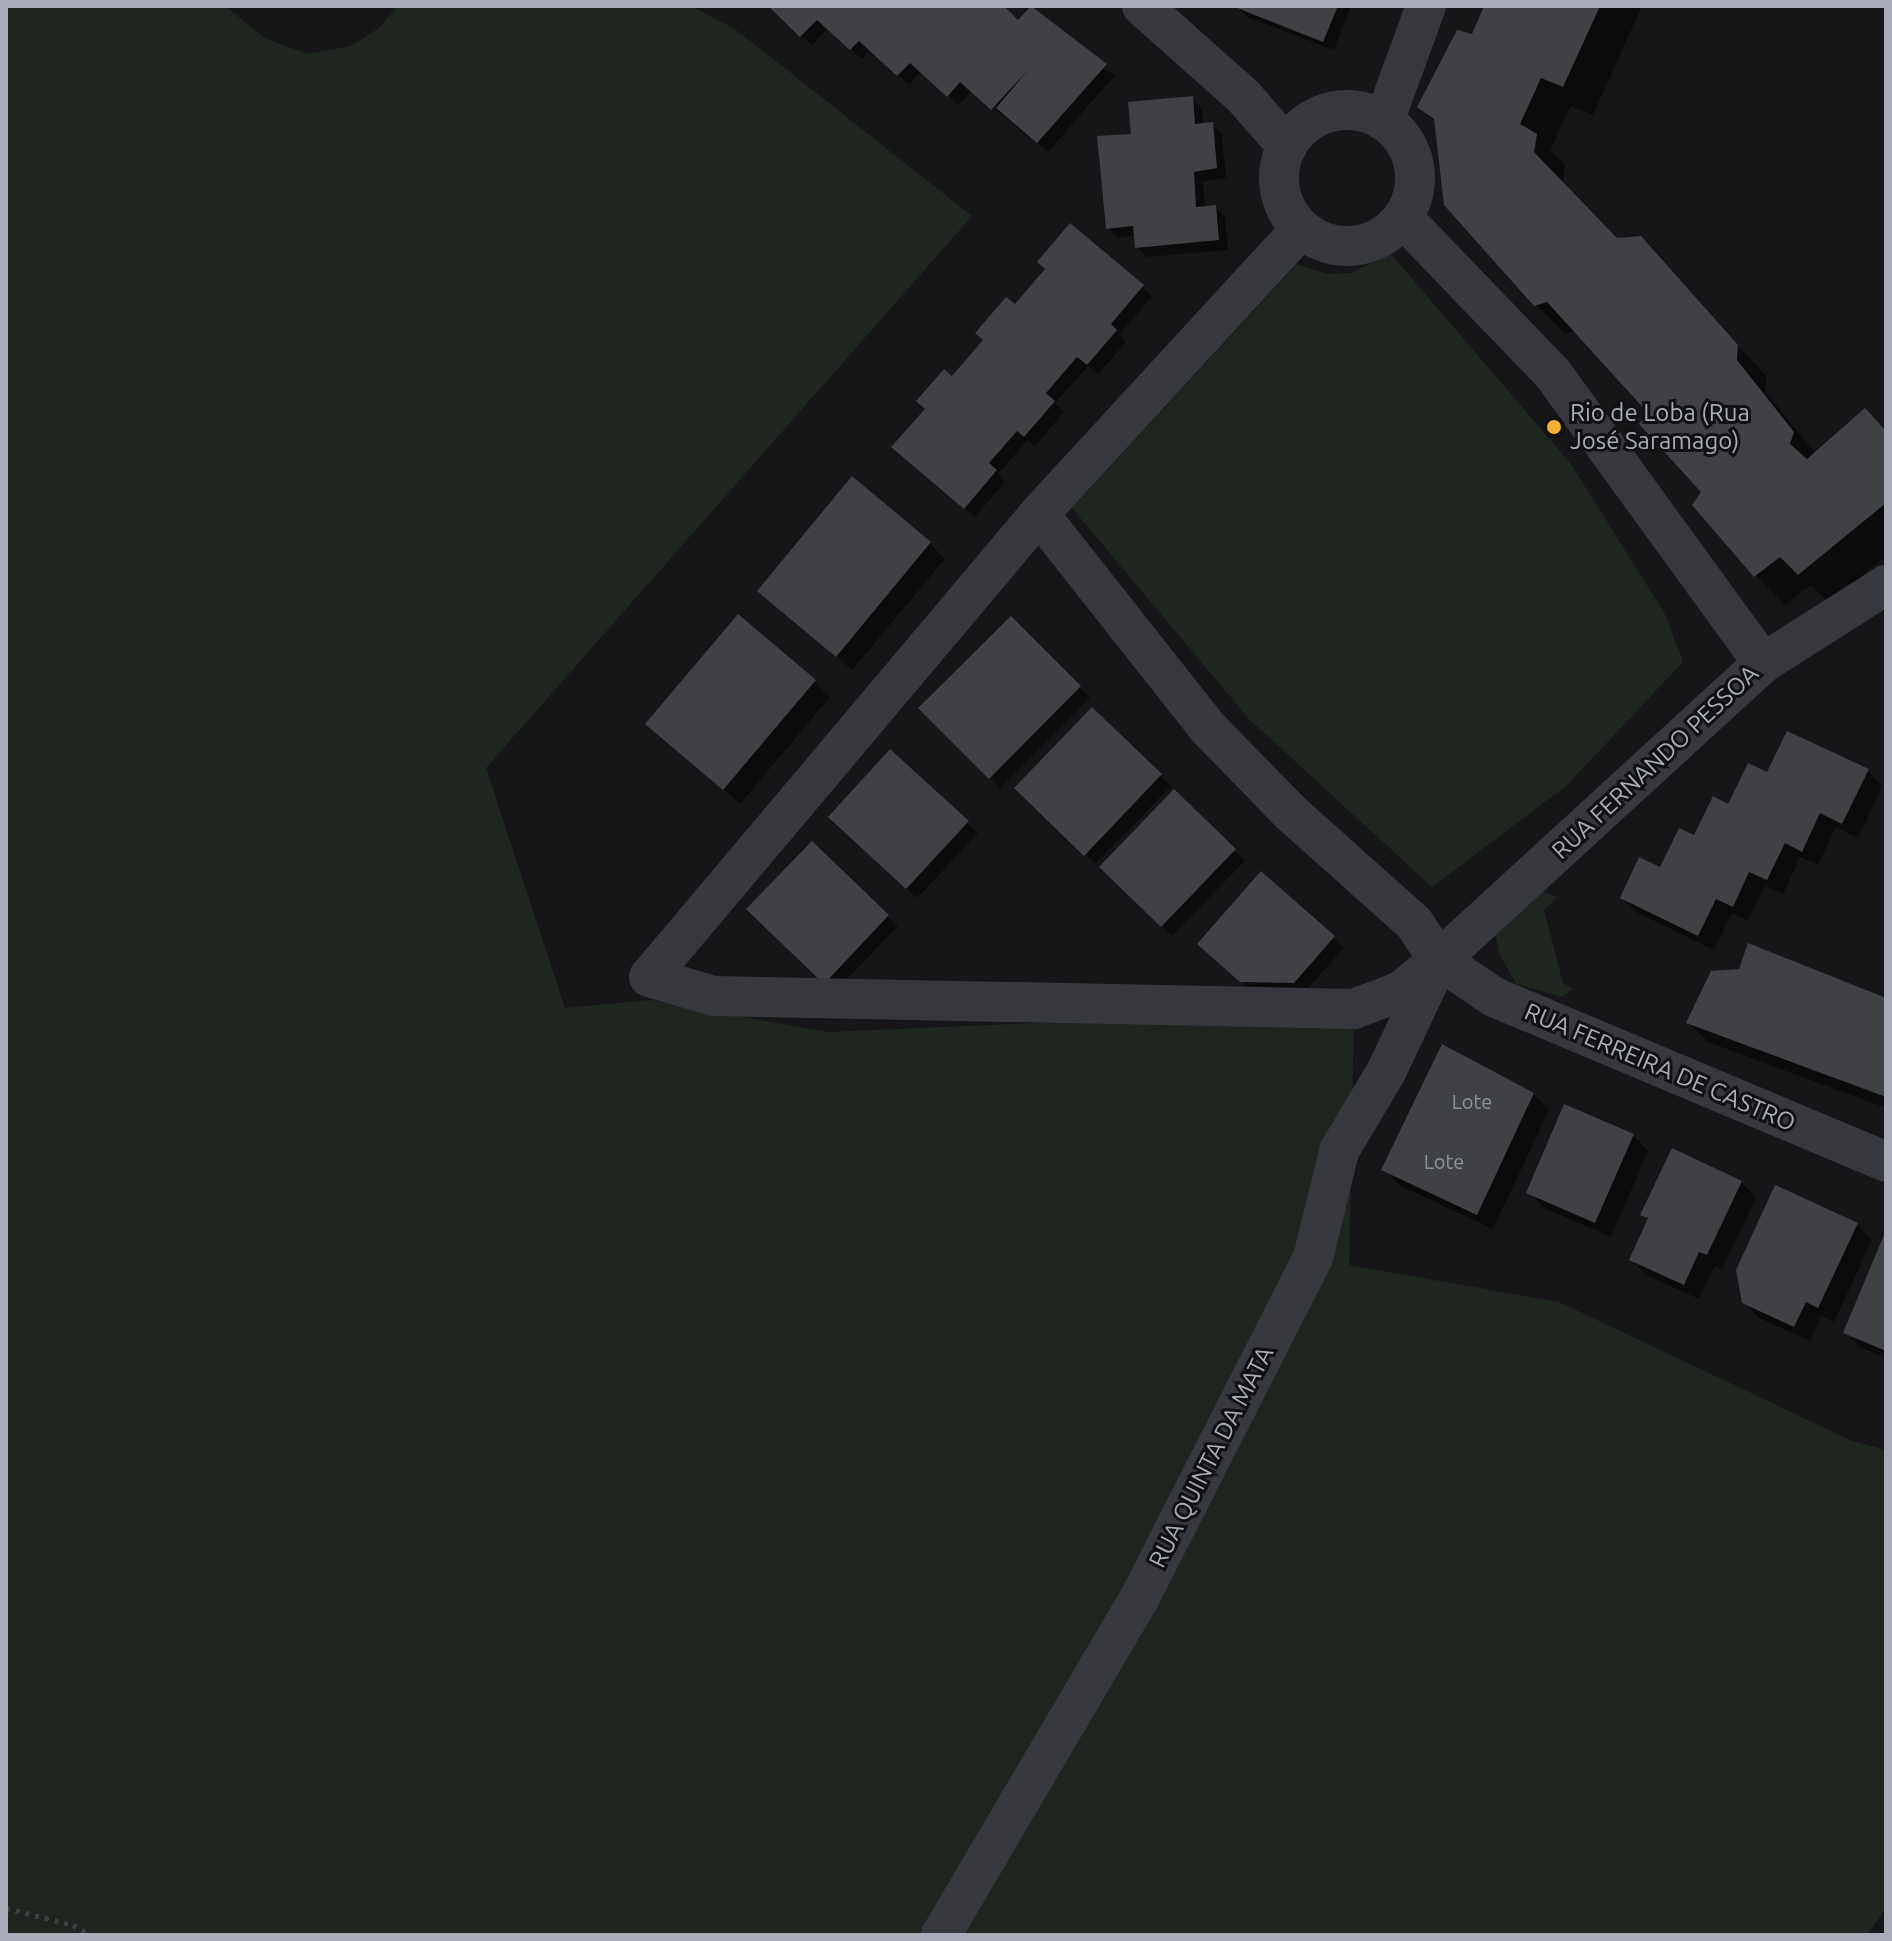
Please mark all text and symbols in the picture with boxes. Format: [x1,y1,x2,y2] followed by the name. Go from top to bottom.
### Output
[1570,399,1750,455] place label: Rio de Loba (Rua José Saramago)
[1545,418,1563,436] marker: Rio de Loba (Rua José Saramago)
[1546,659,1764,865] street label: RUA FERNANDO PESSOA
[1520,997,1800,1137] street label: RUA FERREIRA DE CASTRO
[1452,1089,1492,1113] house number: Lote
[1424,1149,1464,1173] house number: Lote
[1143,1342,1279,1572] street label: RUA QUINTA DA MATA

